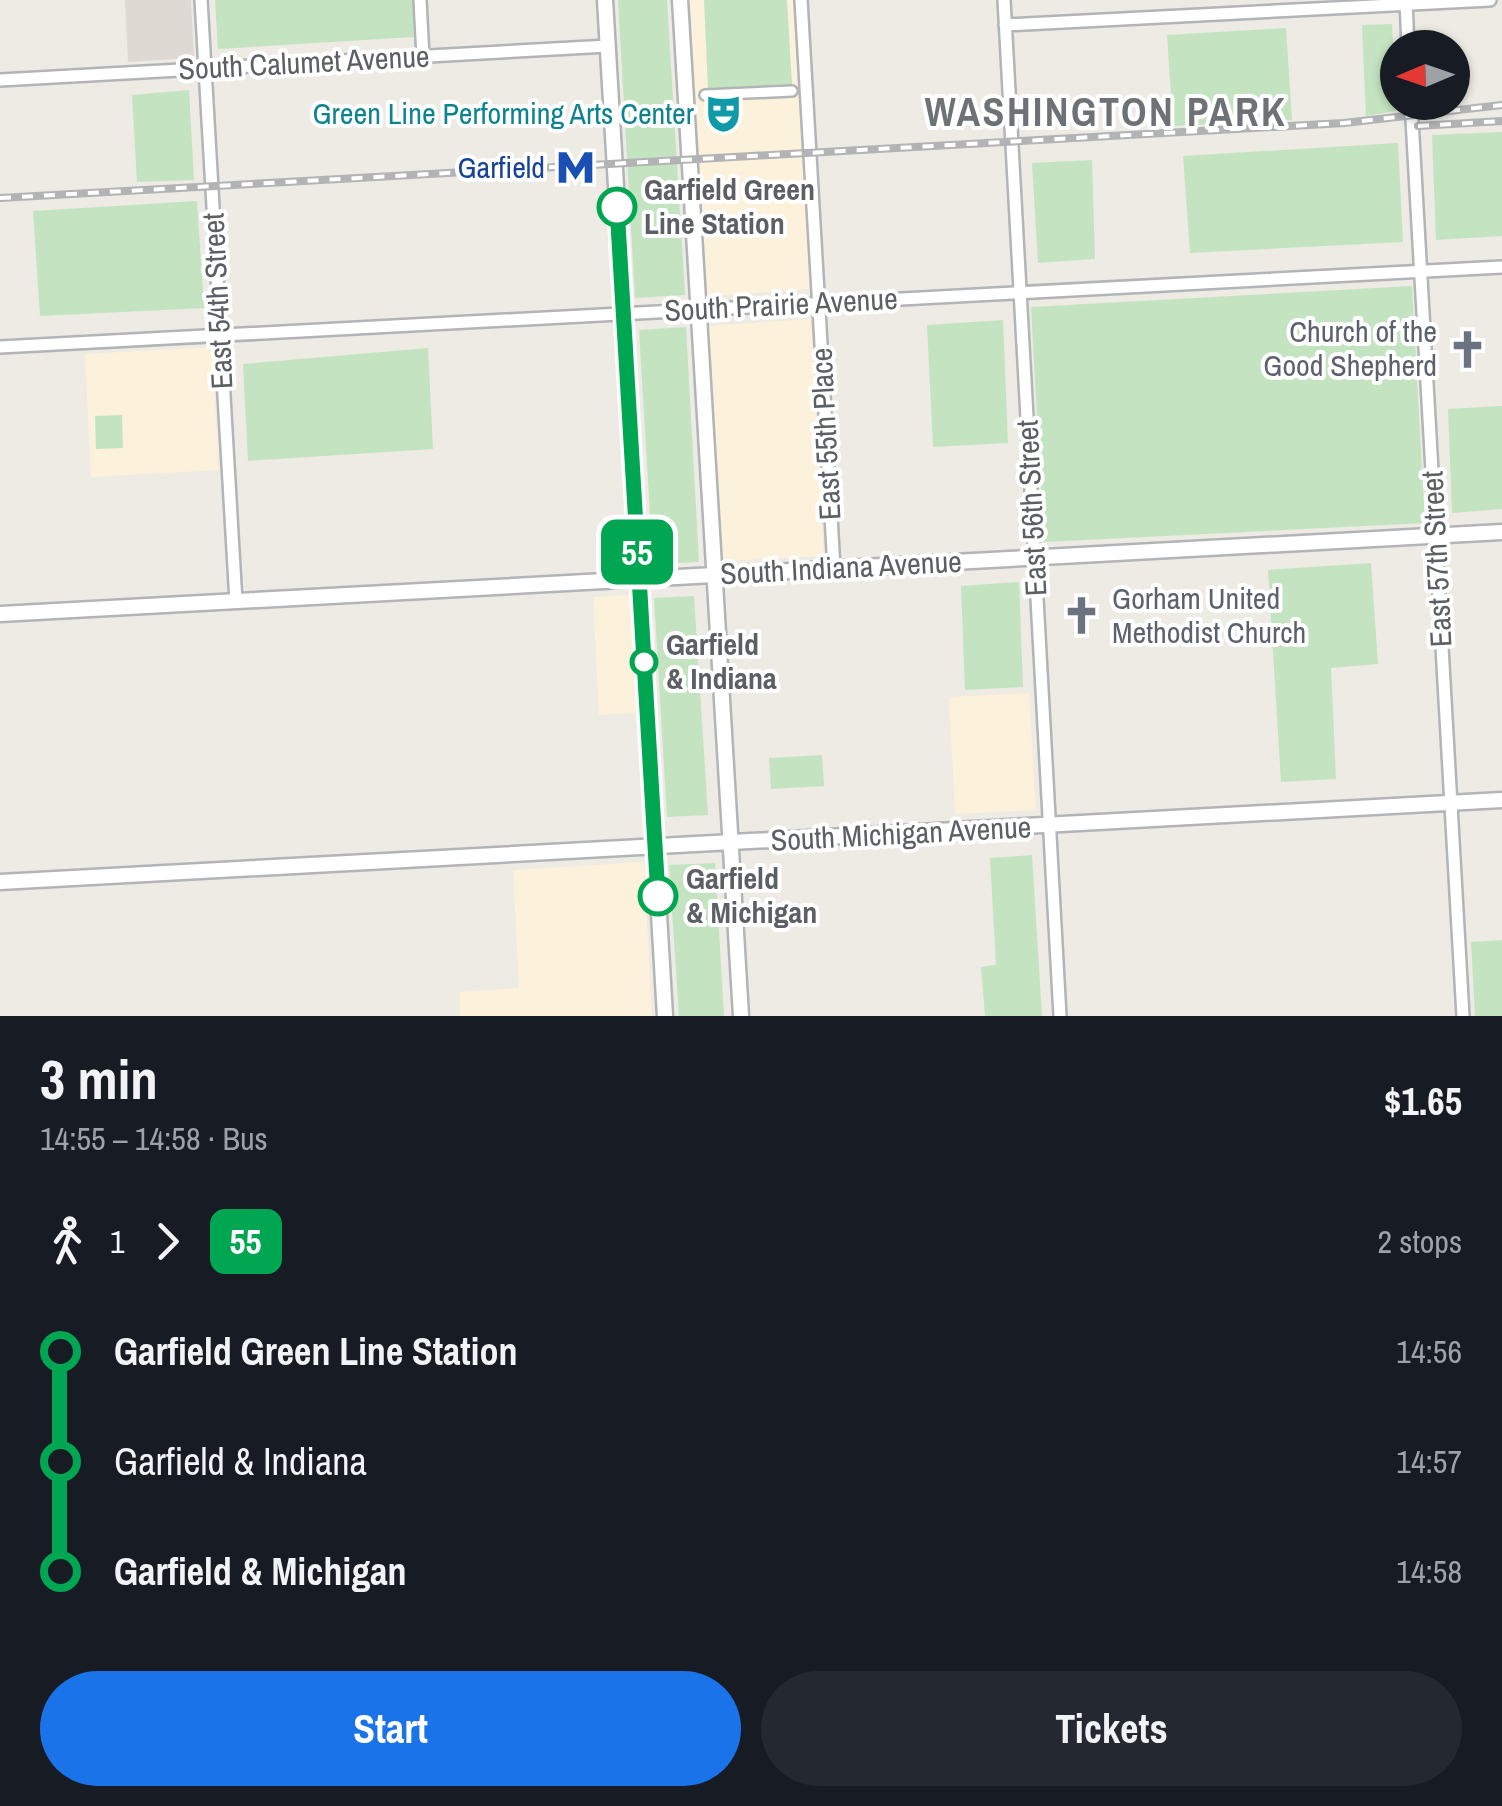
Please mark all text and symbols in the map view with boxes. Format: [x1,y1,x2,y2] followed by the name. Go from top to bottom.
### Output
[1380,30,1470,120] north arrow
[1380,30,1470,120] map controls
[177,35,430,89] street label: South Calumet Avenue
[925,85,1287,138] district label: WASHINGTON PARK
[312,93,695,133] place label: Green Line Performing Arts Center
[703,93,745,135] theatre icon: Green Line Performing Arts Center
[457,147,545,187] place label: Garfield
[554,147,596,189] metro station icon: Garfield
[644,169,815,243] place label: Garfield Green Line Station
[598,188,636,226] marker: Garfield Green Line Station
[192,212,242,390] street label: East 54th Street
[663,278,899,330] street label: South Prairie Avenue
[1263,311,1437,385] place label: Church of the Good Shepherd
[1446,328,1488,370] church icon: Church of the Good Shepherd
[801,347,849,521] street label: East 55th Place
[1006,419,1056,597] street label: East 56th Street
[1411,470,1461,648] street label: East 57th Street
[592,520,682,584] line badge: 55
[621,529,653,576] text: 55
[719,541,963,593] street label: South Indiana Avenue
[1112,578,1306,652] place label: Gorham United Methodist Church
[1061,595,1103,637] church icon: Gorham United Methodist Church
[666,624,777,698] place label: Garfield & Indiana
[631,649,657,675] marker: Garfield & Indiana
[770,806,1032,860] street label: South Michigan Avenue
[686,858,817,932] place label: Garfield & Michigan
[639,877,677,915] marker: Garfield & Michigan
[40,1042,158,1116] text: 3 min
[1384,1076,1462,1127] text: $1.65
[40,1117,268,1160] text: 14:55 – 14:58 · Bus
[40,1214,95,1269] icon: walk
[140,1214,195,1269] icon: forward
[230,1218,262,1265] text: 55
[110,1220,125,1263] text: 1
[1377,1220,1462,1263] text: 2 stops
[114,1326,518,1377] text: Garfield Green Line Station
[1396,1330,1462,1373] text: 14:56
[114,1436,367,1487] text: Garfield & Indiana
[1396,1440,1462,1483] text: 14:57
[114,1546,407,1597] text: Garfield & Michigan
[1396,1550,1462,1593] text: 14:58
[40,1671,741,1786] button: Start
[761,1671,1462,1786] button: Tickets

